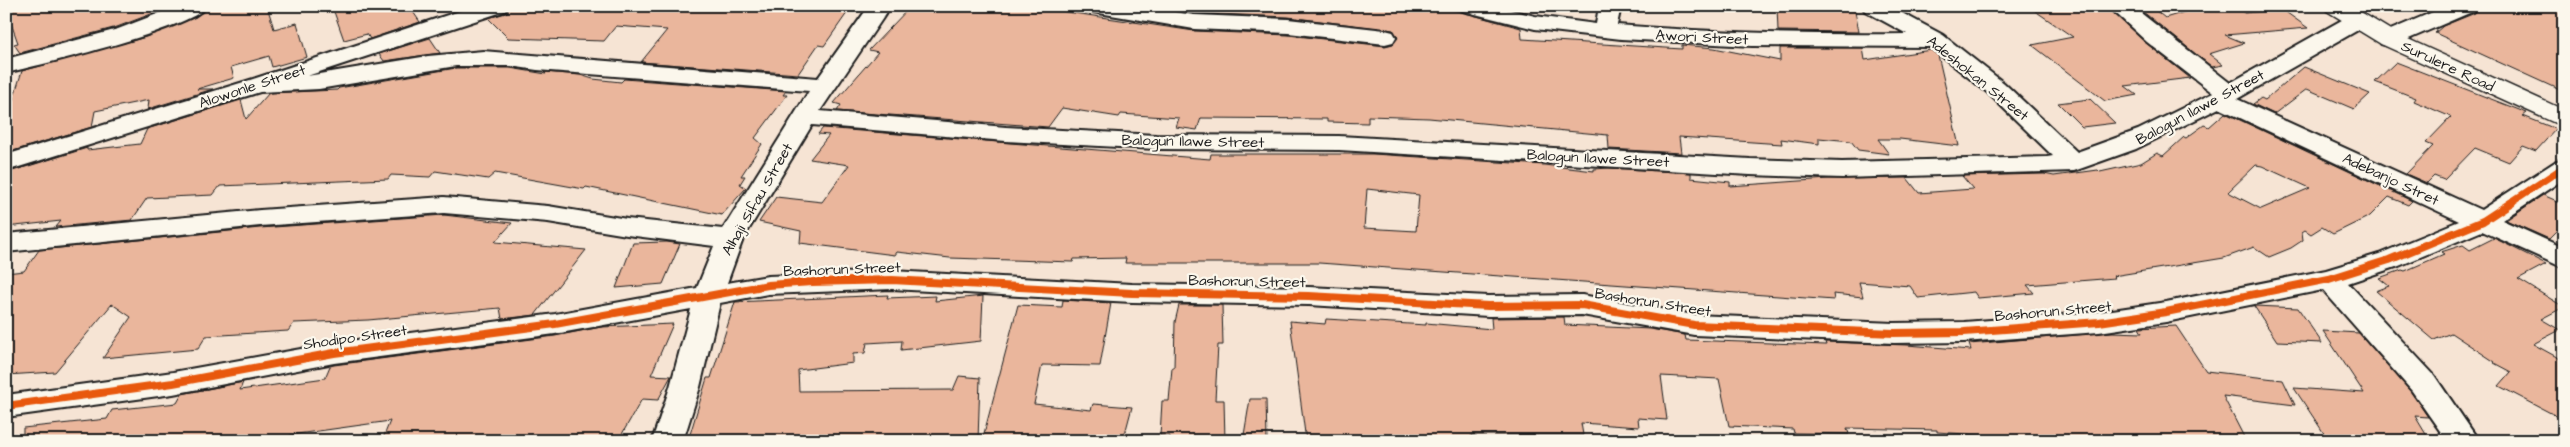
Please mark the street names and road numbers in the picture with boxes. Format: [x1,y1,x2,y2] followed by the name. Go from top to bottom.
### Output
[1655,25,1749,50] street label: Awori Street
[1922,31,2033,126] street label: Adeshokan Street
[2398,36,2498,97] street label: Surulere Road
[196,59,308,114] street label: Alowonle Street
[2132,65,2269,151] street label: Balogun Ilawe Street
[1121,130,1265,154] street label: Balogun Ilawe Street
[717,139,798,259] street label: Alhaji Sifau Street
[1526,144,1670,174] street label: Balogun Ilawe Street
[2339,148,2442,211] street label: Adebanjo Stret
[783,257,901,282] street label: Bashorun Street
[1188,270,1306,293] street label: Bashorun Street
[1593,283,1713,322] street label: Bashorun Street
[1994,296,2112,327] street label: Bashorun Street
[302,320,408,355] street label: Shodipo Street

